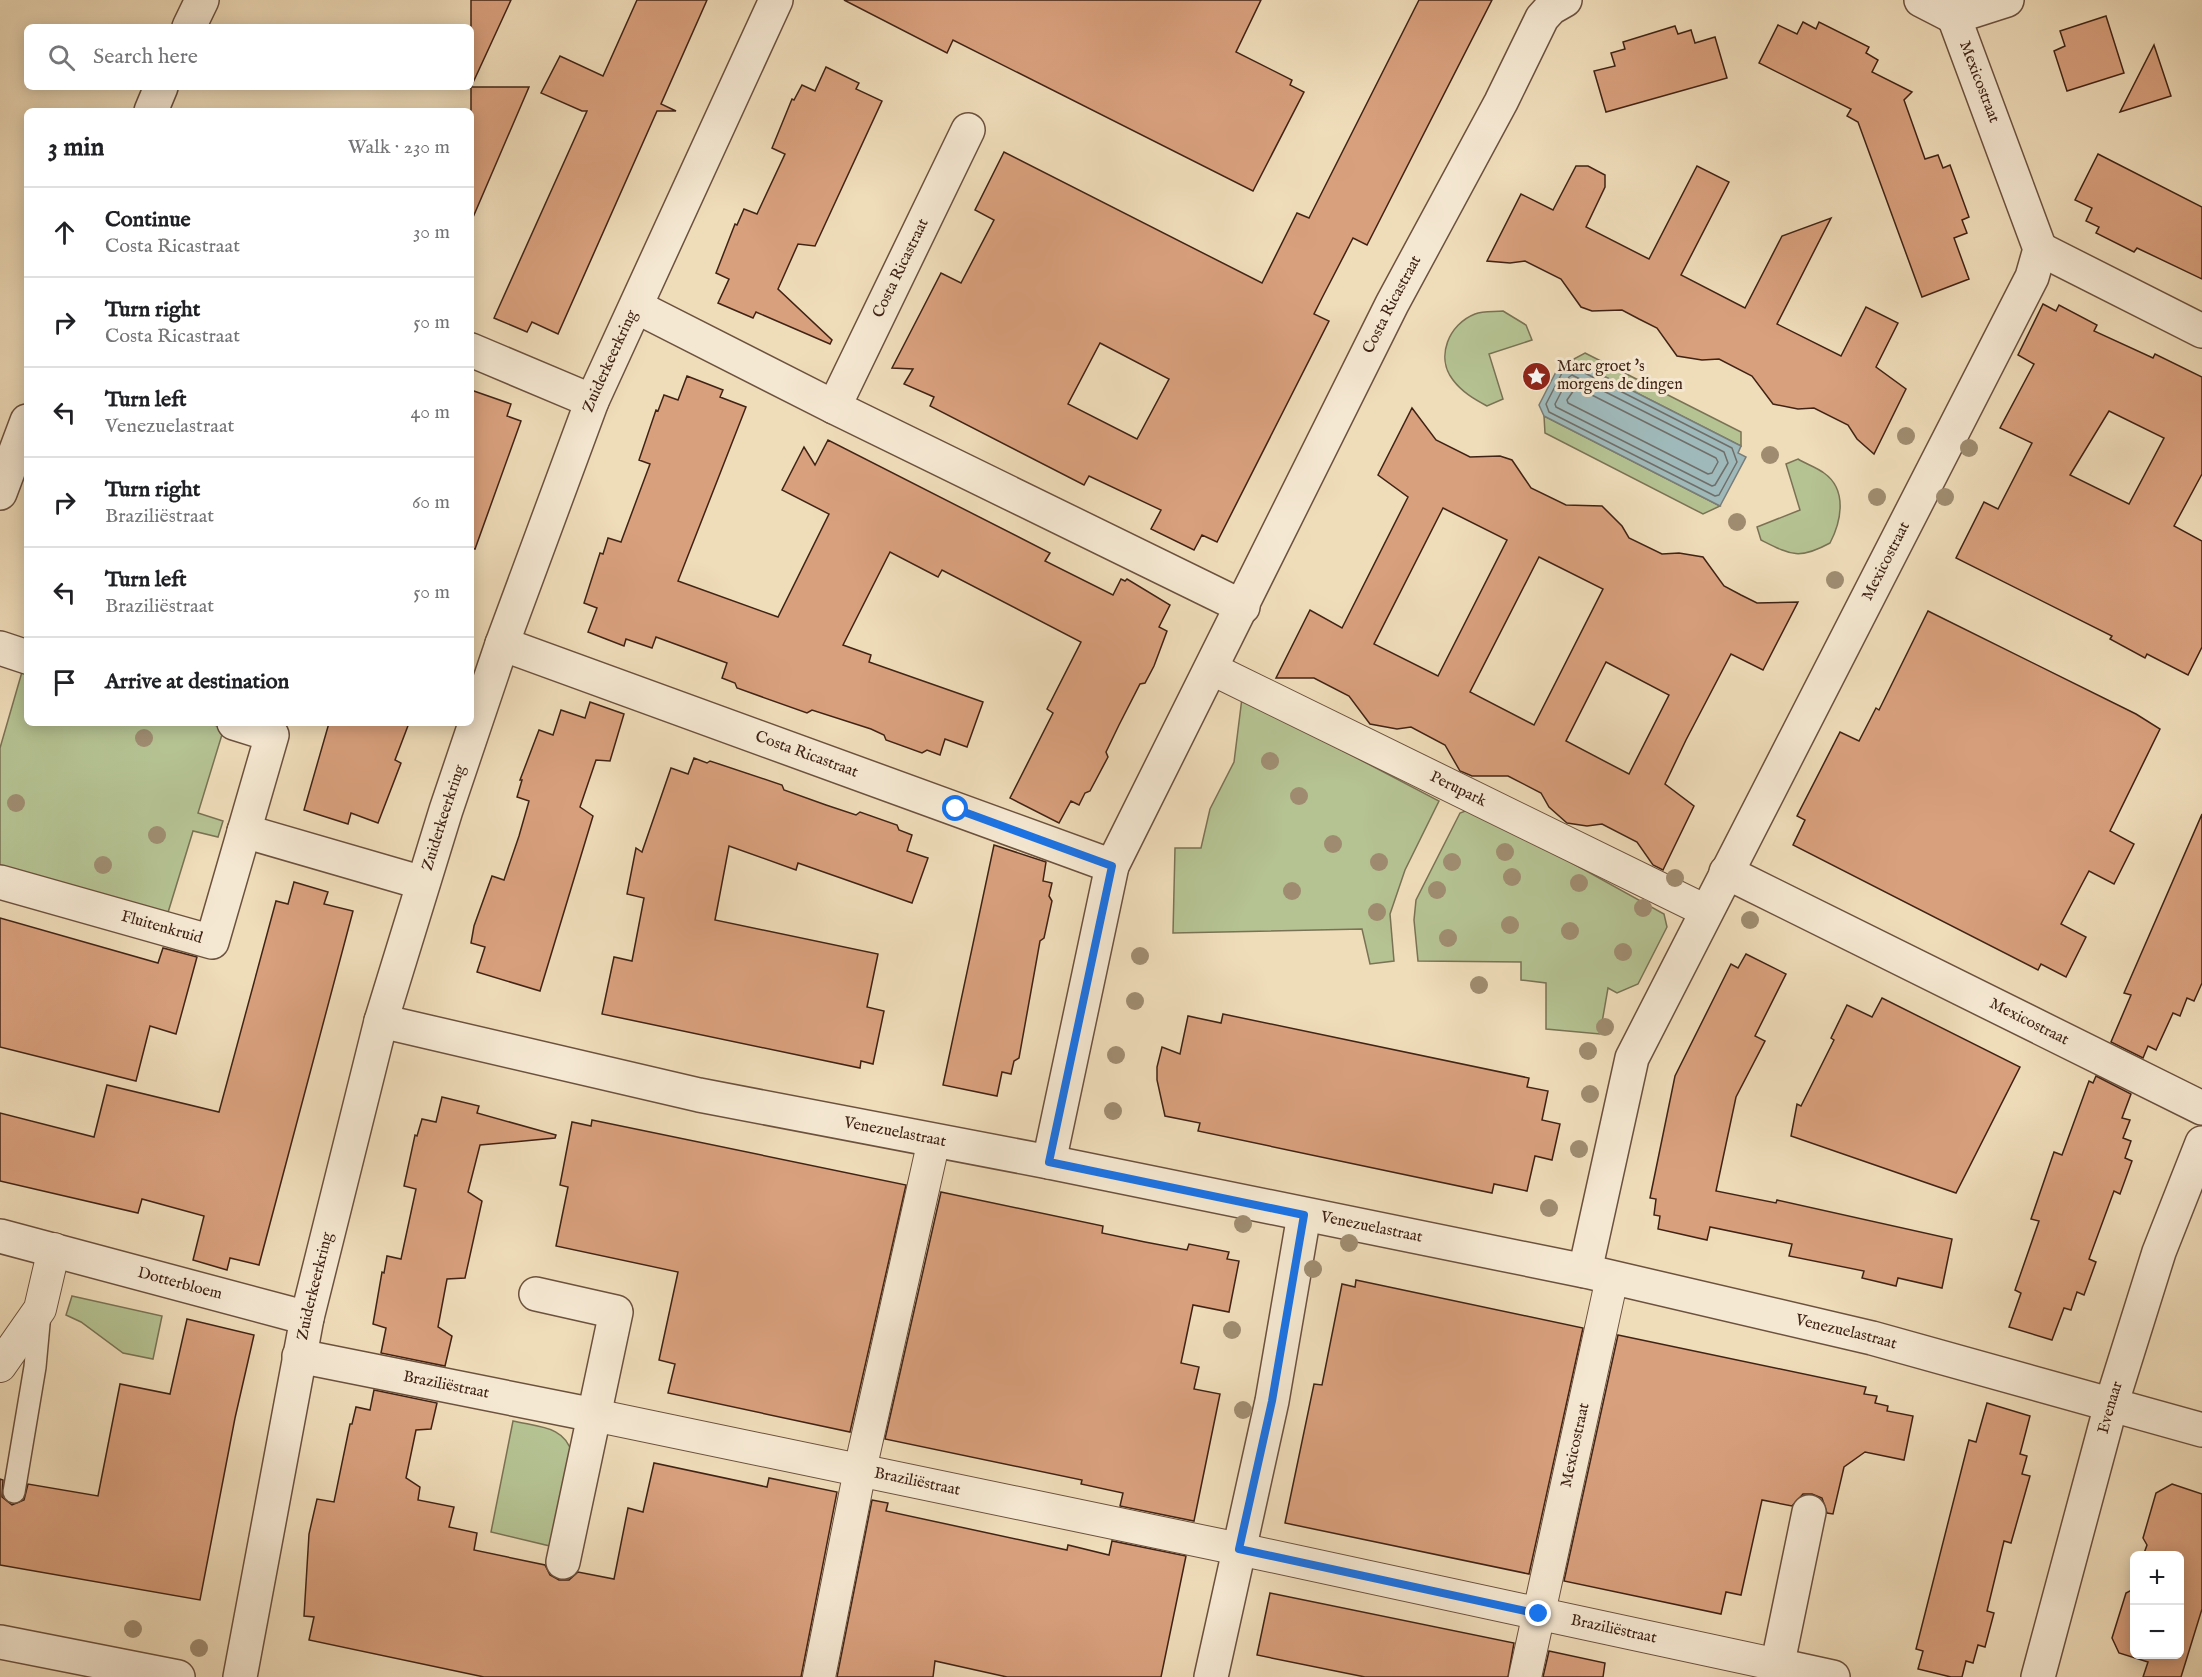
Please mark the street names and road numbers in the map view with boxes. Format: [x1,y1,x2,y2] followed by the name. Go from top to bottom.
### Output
[1954,38,2004,126] street label: Mexicostraat
[869,215,934,321] street label: Costa Ricastraat
[1359,252,1426,357] street label: Costa Ricastraat
[579,307,642,415] street label: Zuiderkeerkring
[1858,518,1915,604] street label: Mexicostraat
[752,727,861,783] street label: Costa Ricastraat
[418,762,471,873] street label: Zuiderkeerkring
[1426,767,1490,812] street label: Perupark
[119,907,205,949] street label: Fluitenkruid
[1986,994,2072,1050] street label: Mexicostraat
[841,1113,948,1152] street label: Venezuelastraat
[1318,1207,1425,1248] street label: Venezuelastraat
[293,1230,338,1342] street label: Zuiderkeerkring
[135,1263,224,1305] street label: Dotterbloem
[1792,1310,1899,1355] street label: Venezuelastraat
[401,1367,491,1404] street label: Braziliëstraat
[2094,1379,2128,1436] street label: Evenaar
[1557,1401,1595,1490] street label: Mexicostraat
[872,1463,962,1501] street label: Braziliëstraat
[1569,1611,1659,1649] street label: Braziliëstraat

